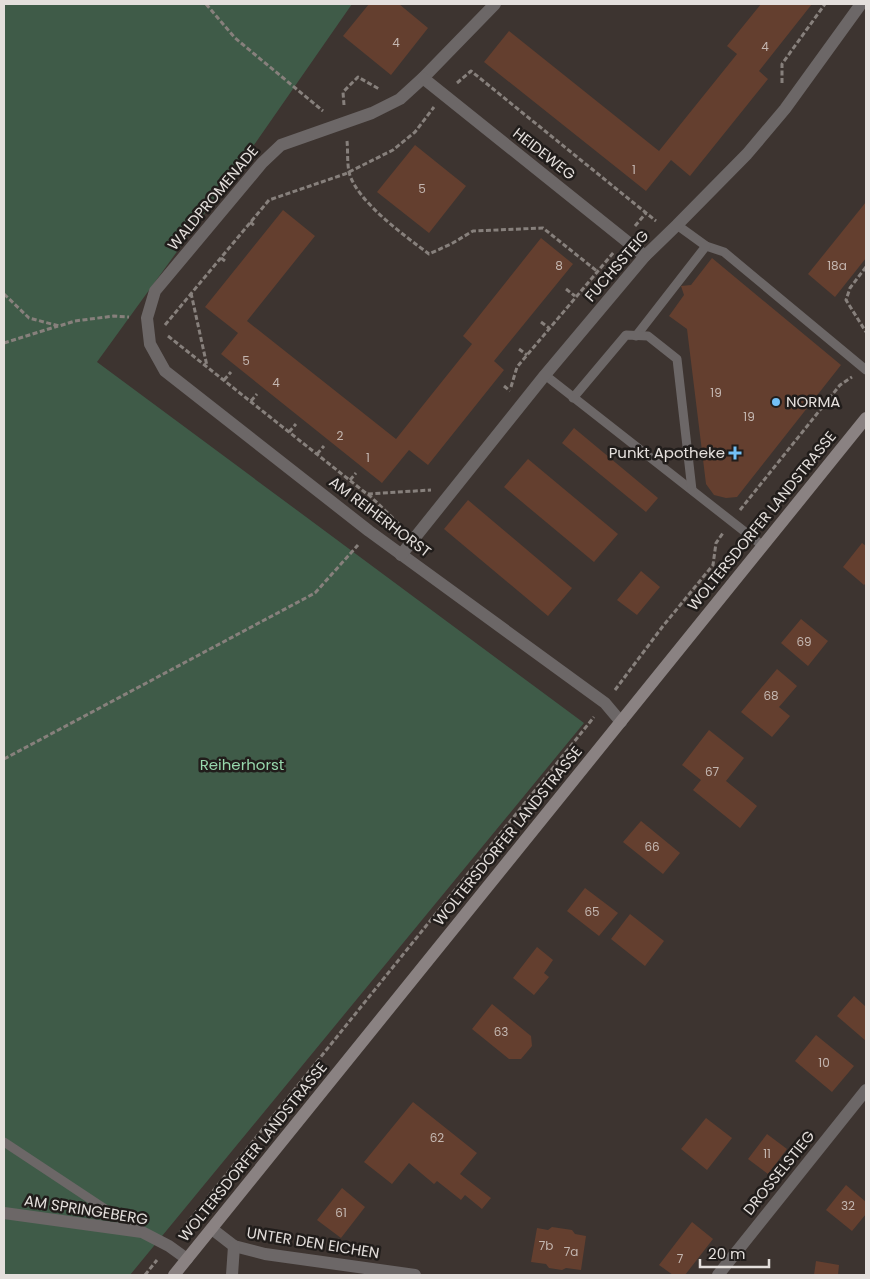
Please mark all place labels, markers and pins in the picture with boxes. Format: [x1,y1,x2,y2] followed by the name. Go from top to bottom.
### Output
[786,391,840,412] place label: NORMA
[770,396,782,408] marker: NORMA
[609,442,725,463] place label: Punkt Apotheke
[729,447,741,459] marker: Punkt Apotheke

